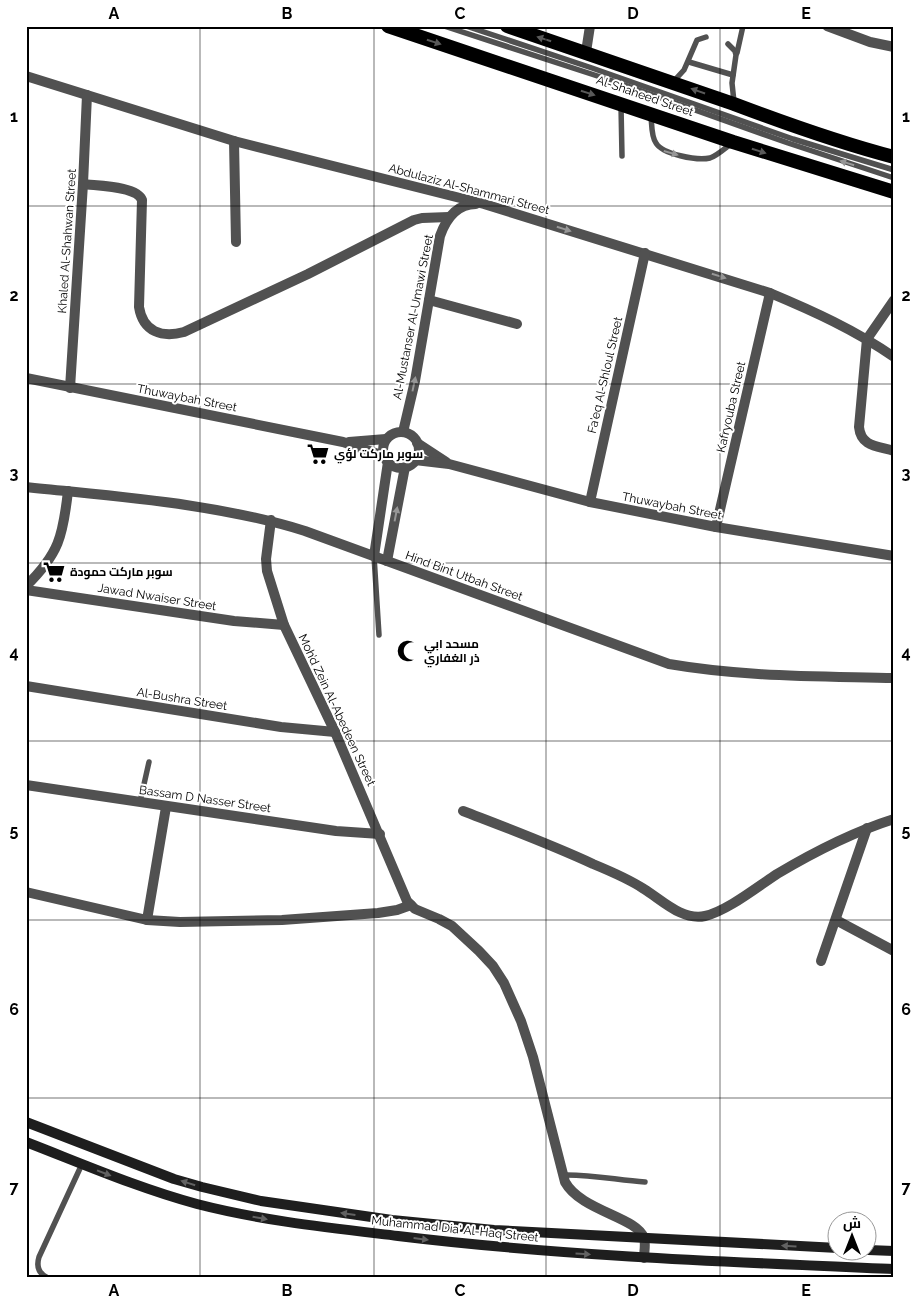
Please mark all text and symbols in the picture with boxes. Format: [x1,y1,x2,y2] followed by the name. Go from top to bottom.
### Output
[109,4,120,23] text: A
[282,4,293,23] text: B
[455,4,466,23] text: C
[627,4,639,23] text: D
[801,4,811,23] text: E
[537,34,552,42] one-way arrow
[427,38,442,46] one-way arrow
[595,73,695,119] street label: Al-Shaheed Street
[690,87,705,95] one-way arrow
[581,89,596,97] one-way arrow
[10,107,18,126] text: 1
[902,107,910,126] text: 1
[751,147,766,155] one-way arrow
[664,149,679,157] one-way arrow
[840,159,855,166] one-way arrow
[387,161,551,217] street label: Abdulaziz Al-Shammari Street
[55,168,79,314] street label: Khaled Al-Shahwan Street
[556,225,571,233] one-way arrow
[390,233,436,401] street label: Al-Mustanser Al-Umawi Street
[712,273,727,281] one-way arrow
[9,286,19,305] text: 2
[901,286,911,305] text: 2
[585,315,625,435] street label: Fa'eq Al-Shloul Street
[714,360,748,454] street label: Kafryouba Street
[410,377,418,392] one-way arrow
[136,381,238,415] street label: Thuwaybah Street
[305,441,331,467] supermarket icon: سوبر ماركت لؤي
[334,447,423,464] place label: سوبر ماركت لؤي
[10,464,19,483] text: 3
[902,464,911,483] text: 3
[621,489,723,523] street label: Thuwaybah Street
[392,506,400,522] one-way arrow
[403,548,525,604] street label: Hind Bint Utbah Street
[41,559,67,585] supermarket icon: سوبر ماركت حمودة
[70,565,173,580] place label: سوبر ماركت حمودة
[97,581,217,613] street label: Jawad Nwaiser Street
[296,632,378,788] street label: Moh’d Zein Al-Abedeen Street
[424,637,480,668] place label: مسحد ابي ذر الغفاري
[395,638,421,664] mosque icon: مسحد ابي ذر الغفاري
[9,643,19,662] text: 4
[901,643,911,662] text: 4
[136,685,228,713] street label: Al-Bushra Street
[138,783,272,815] street label: Bassam D Nasser Street
[10,821,19,840] text: 5
[902,821,911,840] text: 5
[9,1000,19,1019] text: 6
[901,1000,911,1019] text: 6
[97,1169,112,1177] one-way arrow
[10,1178,19,1197] text: 7
[902,1178,911,1197] text: 7
[181,1179,196,1186] one-way arrow
[339,1210,355,1218] one-way arrow
[828,1212,878,1262] north arrow
[371,1213,539,1245] street label: Muhammad Dia' Al-Haq Street
[252,1214,268,1222] one-way arrow
[843,1215,861,1232] text: ش
[413,1235,429,1243] one-way arrow
[781,1242,797,1250] one-way arrow
[575,1250,591,1258] one-way arrow
[109,1281,120,1300] text: A
[282,1281,293,1300] text: B
[455,1281,466,1300] text: C
[627,1281,639,1300] text: D
[801,1281,811,1300] text: E

